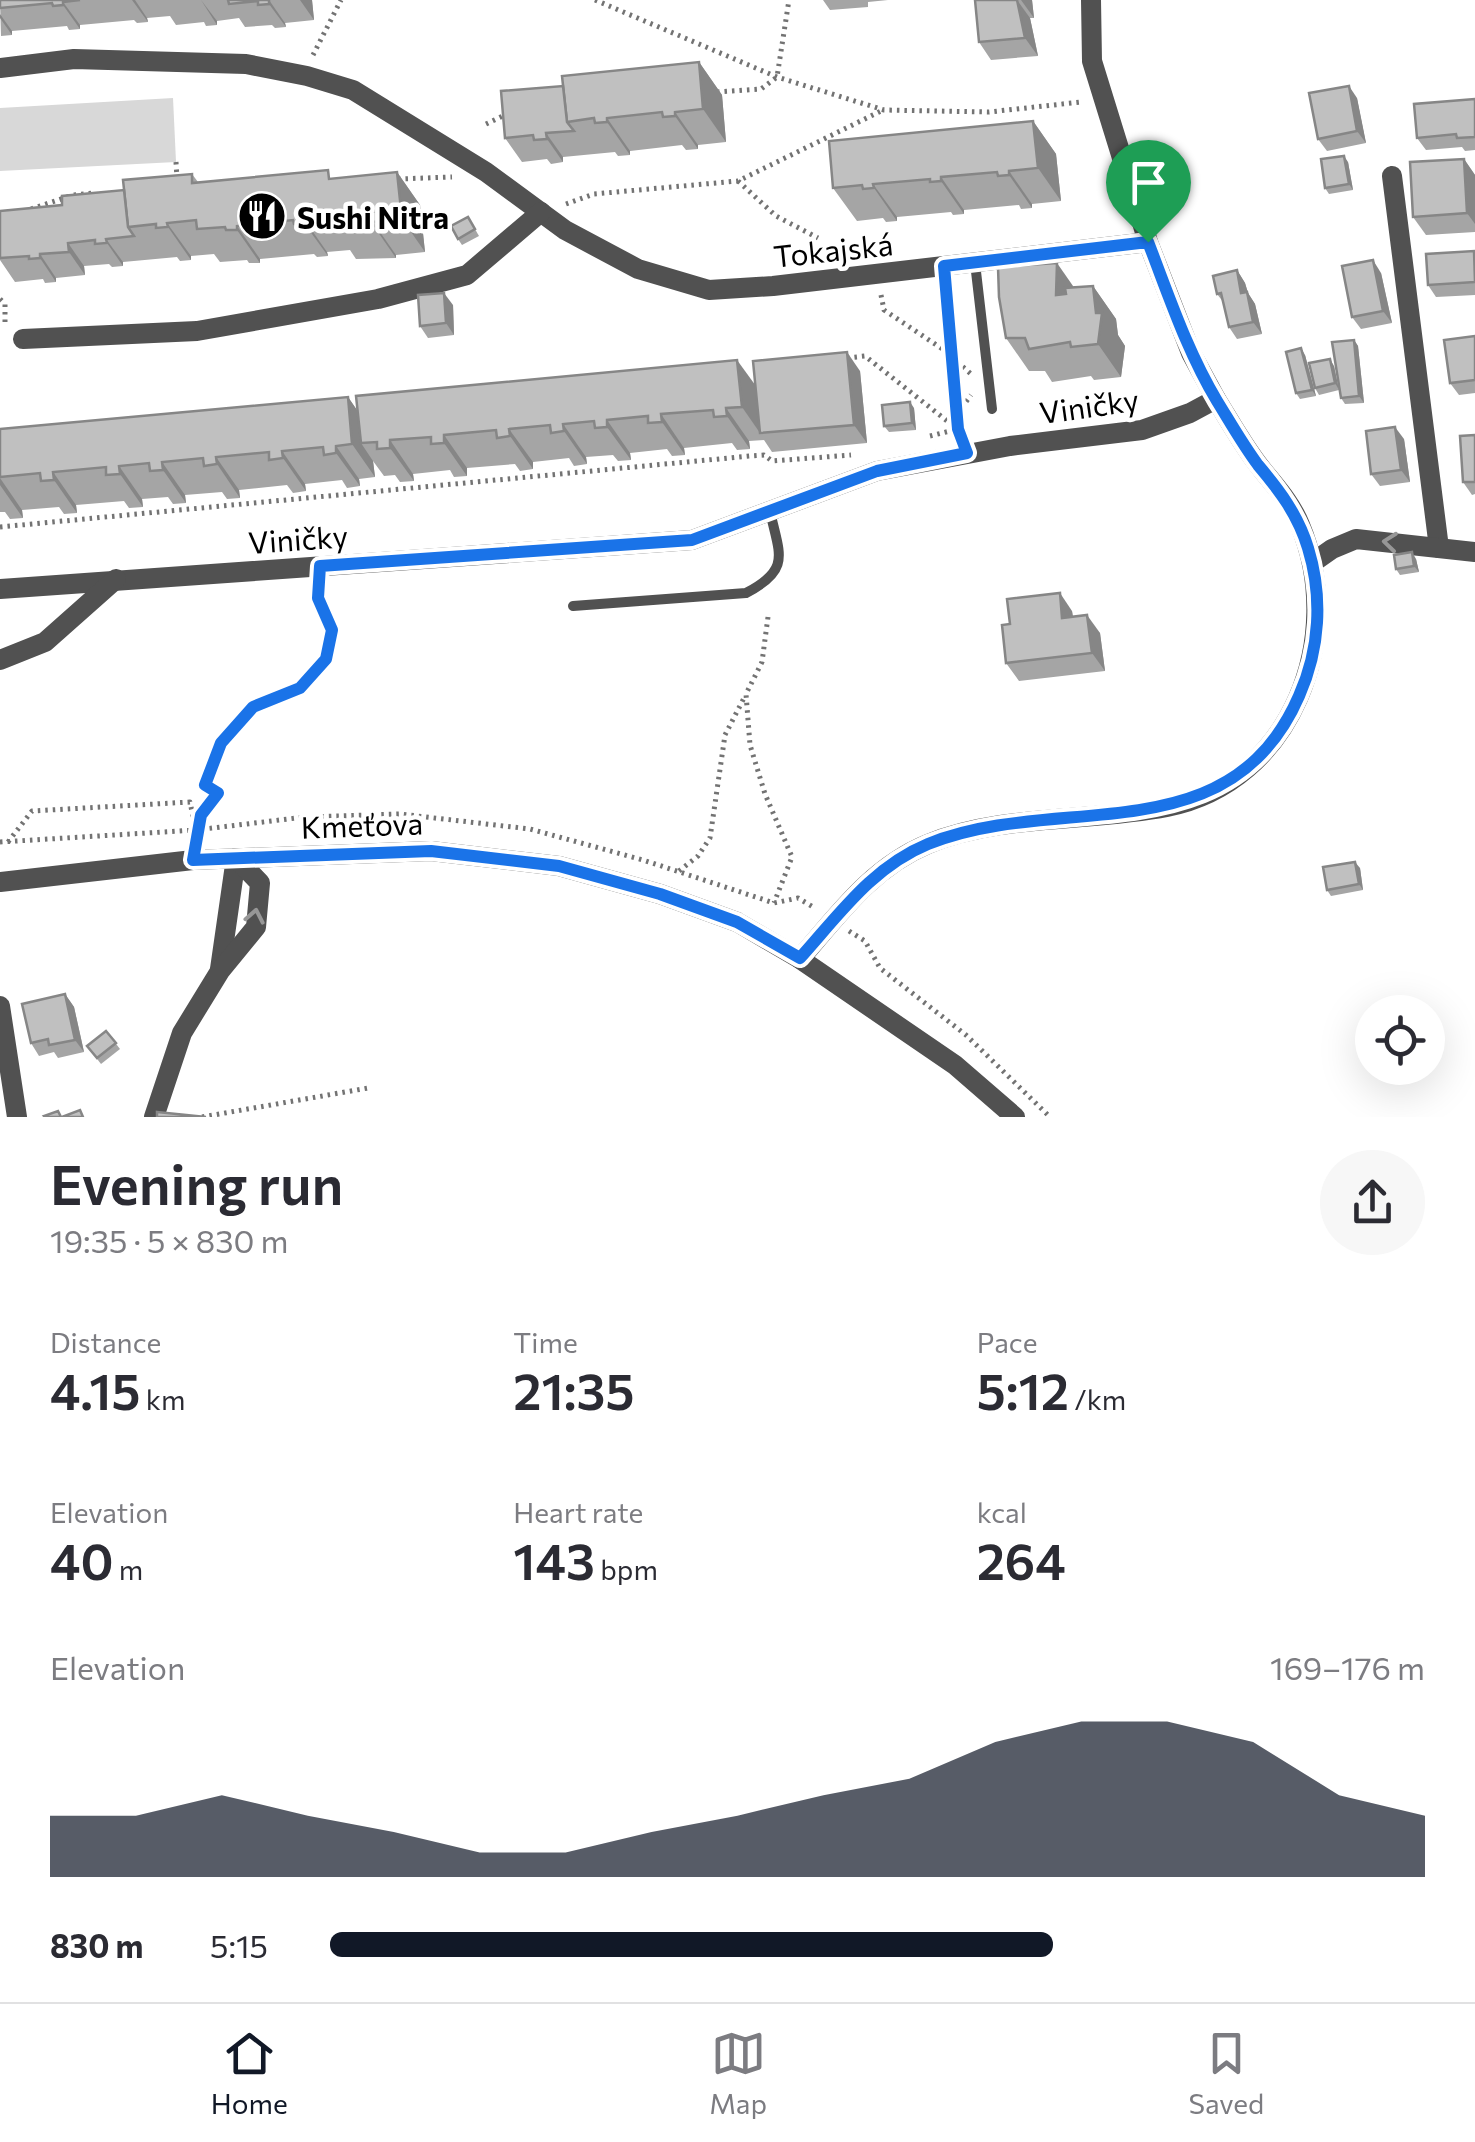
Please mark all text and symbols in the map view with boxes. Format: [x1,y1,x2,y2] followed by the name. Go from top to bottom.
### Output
[1106,140,1191,243] pin
[1121,155,1176,210] icon: arrive
[236,190,288,242] restaurant icon: Sushi Nitra
[297,198,449,235] place label: Sushi Nitra
[771,224,895,274] street label: Tokajská
[1037,380,1141,430] street label: Viničky
[247,516,349,560] street label: Viničky
[1382,531,1398,553] one-way arrow
[300,803,424,845] street label: Kmeťova
[243,907,264,924] one-way arrow
[1355,995,1445,1085] map controls
[1355,995,1445,1085] button: locate
[50,1149,343,1216] text: Evening run
[1320,1150,1425,1255] button: share
[50,1220,288,1260] text: 19:35 · 5 × 830 m
[50,1325,161,1359] text: Distance
[513,1325,578,1359] text: Time
[977,1325,1038,1359] text: Pace
[50,1359,140,1420] text: 4.15
[513,1359,634,1420] text: 21:35
[977,1359,1069,1420] text: 5:12
[140,1382,185,1416] text: km
[1069,1382,1126,1416] text: /km
[50,1495,168,1529] text: Elevation
[513,1495,643,1529] text: Heart rate
[977,1495,1027,1529] text: kcal
[50,1529,113,1590] text: 40
[513,1529,595,1590] text: 143
[977,1529,1066,1590] text: 264
[113,1552,143,1586] text: m
[595,1552,658,1586] text: bpm
[50,1647,185,1687] text: Elevation
[1270,1647,1425,1687] text: 169–176 m
[50,1925,144,1965] text: 830 m
[210,1925,268,1965] text: 5:15
[211,2026,288,2120] tab: Home
[709,2026,767,2120] tab: Map
[1189,2026,1264,2120] tab: Saved

